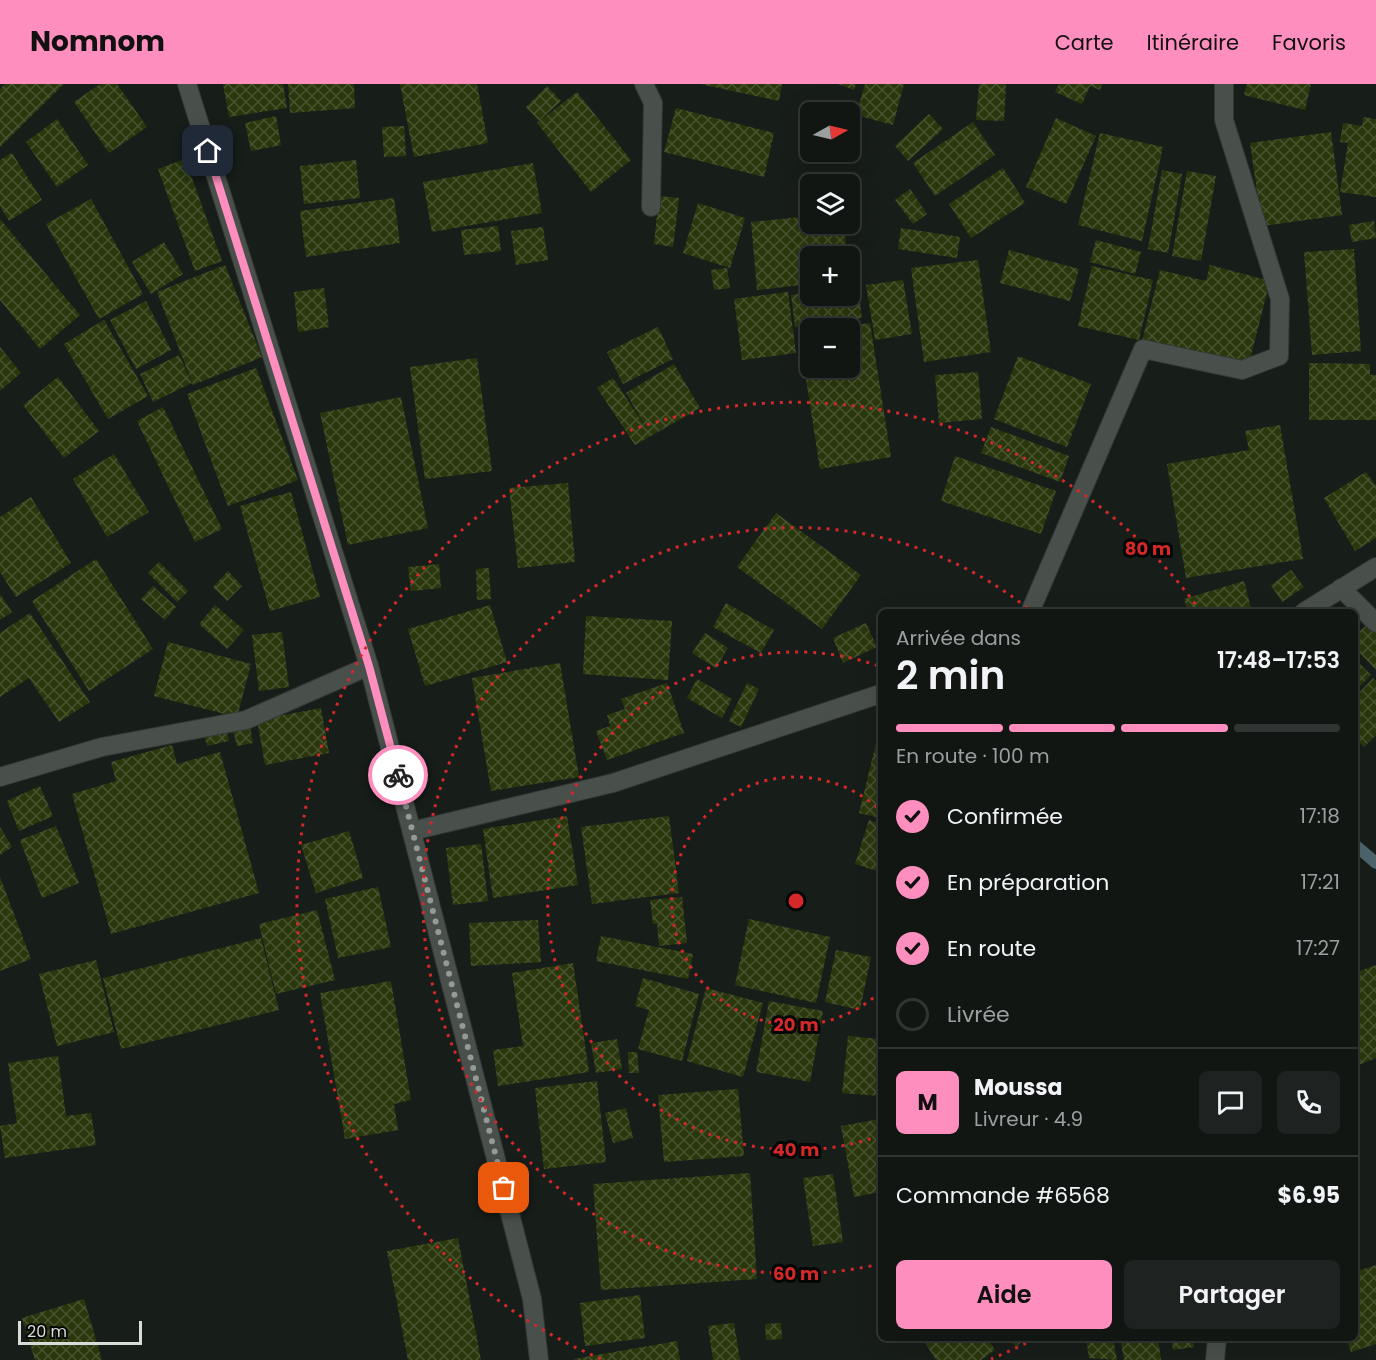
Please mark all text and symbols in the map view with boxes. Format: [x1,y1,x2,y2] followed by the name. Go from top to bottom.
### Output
[30,22,165,61] text: Nomnom
[1055,28,1114,57] text: Carte
[1147,28,1239,57] text: Itinéraire
[1272,28,1346,57] text: Favoris
[800,102,860,162] north arrow
[800,102,860,378] map controls
[182,125,233,176] pin
[191,134,224,167] icon: home
[800,174,860,234] button: layers
[800,246,860,306] button: +
[800,318,860,378] button: −
[1125,536,1171,561] text: 80 m
[896,624,1021,652] text: Arrivée dans
[1217,645,1340,676] text: 17:48–17:53
[896,648,1005,703] text: 2 min
[896,742,1050,770] text: En route · 100 m
[368,745,428,805] courier
[382,759,415,792] icon: bike
[896,800,929,833] icon: check
[947,801,1063,832] text: Confirmée
[1299,802,1340,830] text: 17:18
[896,866,929,899] icon: check
[947,867,1109,898] text: En préparation
[1301,868,1340,896] text: 17:21
[786,891,806,911] centre of rings
[896,932,929,965] icon: check
[947,933,1036,964] text: En route
[1296,934,1340,962] text: 17:27
[947,999,1010,1030] text: Livrée
[774,1012,818,1037] text: 20 m
[1199,1071,1262,1134] button: chat
[1277,1071,1340,1134] button: phone
[974,1072,1063,1103] text: Moussa
[917,1087,938,1118] text: M
[974,1105,1083,1133] text: Livreur · 4.9
[773,1137,819,1162] text: 40 m
[478,1162,529,1213] pin
[487,1171,520,1204] icon: bag
[896,1180,1110,1211] text: Commande #6568
[1277,1180,1340,1211] text: $6.95
[896,1260,1112,1329] button: Aide
[1124,1260,1340,1329] button: Partager
[773,1261,819,1286] text: 60 m
[18,1318,142,1346] scale bar
[27,1320,67,1343] text: 20 m

